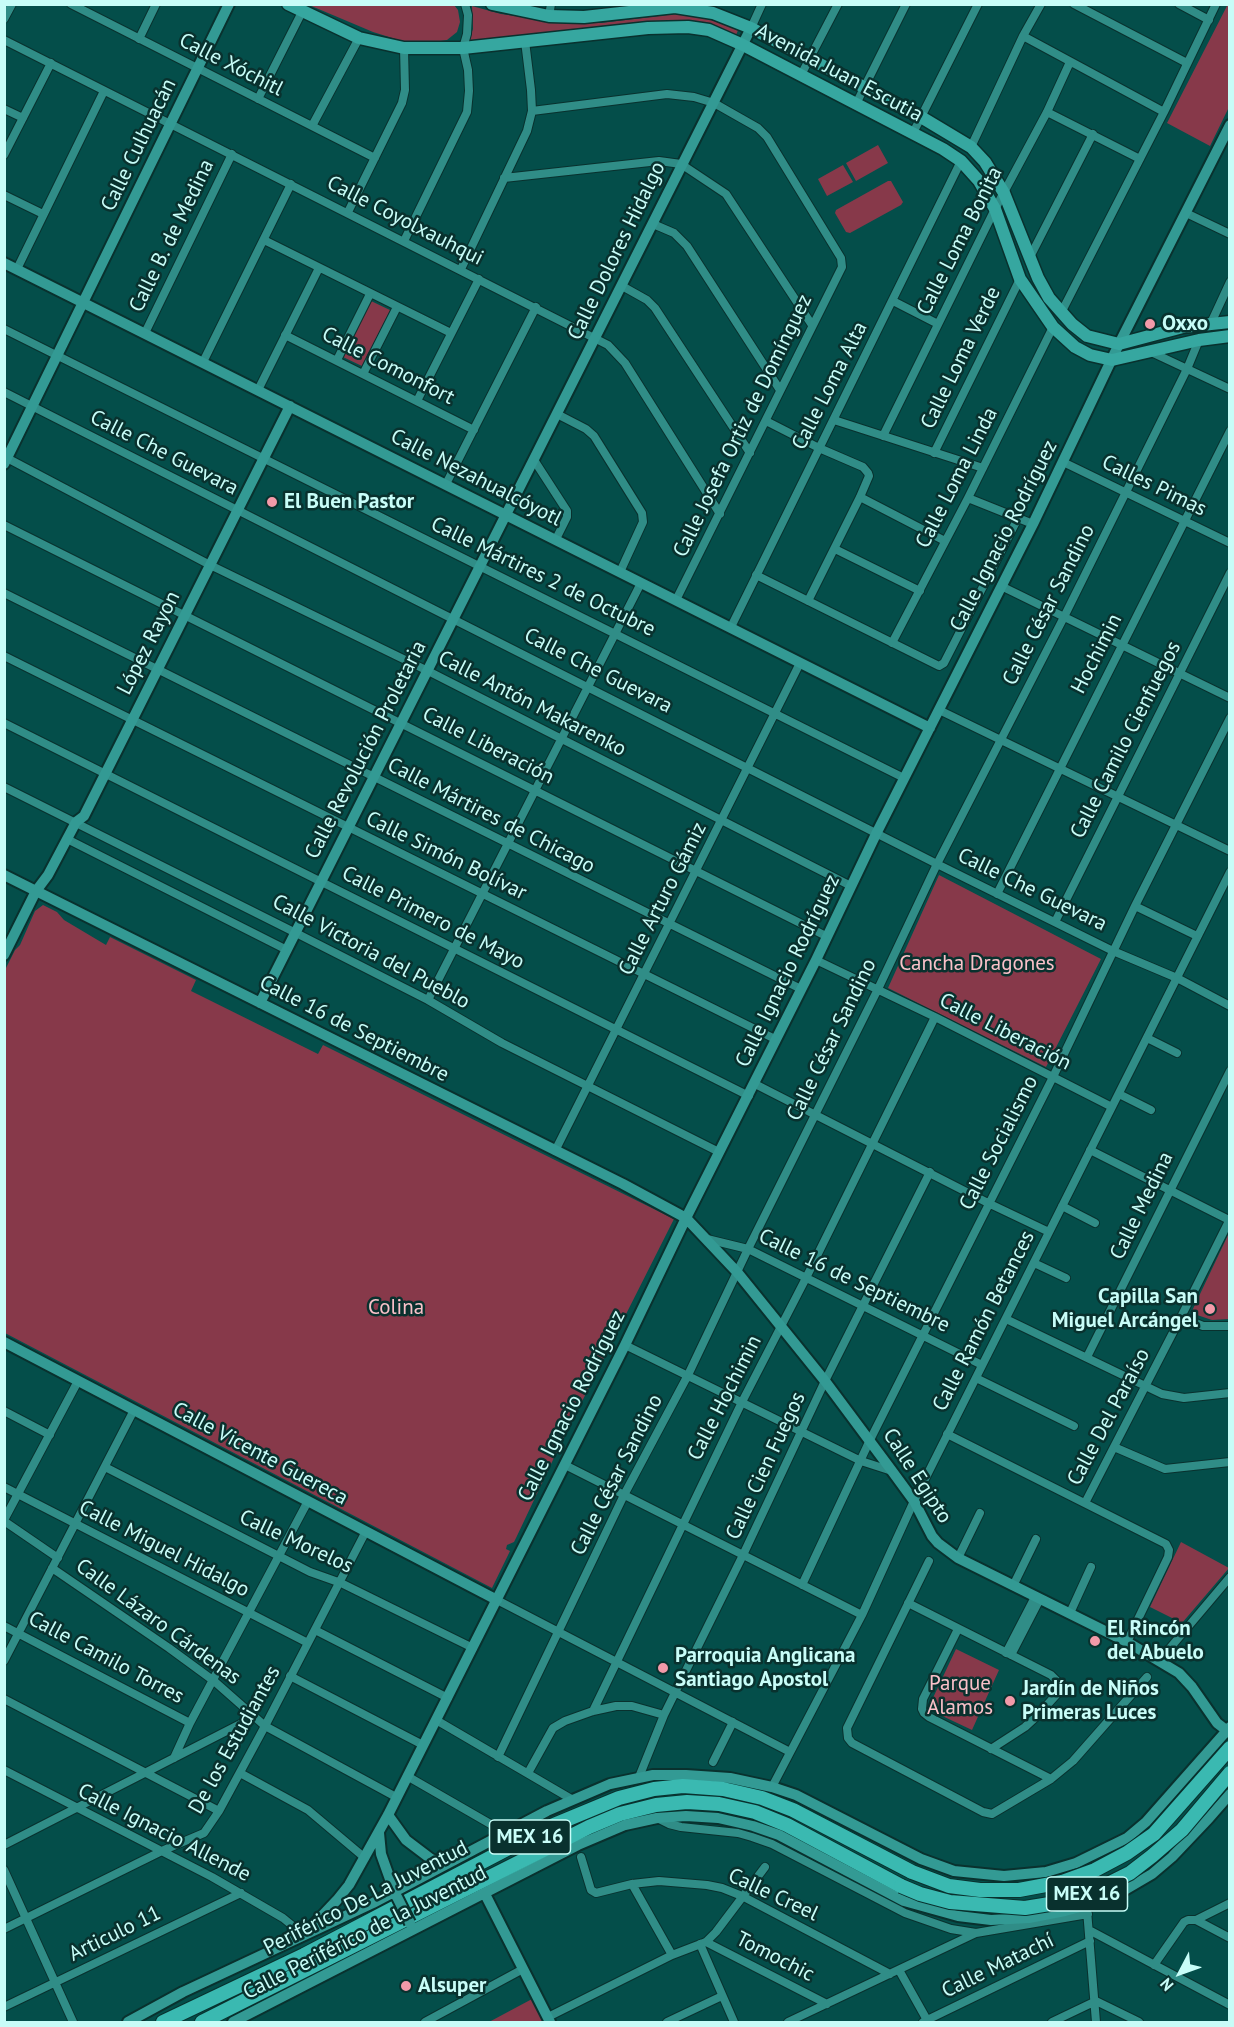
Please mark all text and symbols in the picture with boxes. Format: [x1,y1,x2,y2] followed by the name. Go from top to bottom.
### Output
[751,18,927,128] street label: Avenida Juan Escutia
[175,28,287,102] street label: Calle Xóchitl
[96,75,182,215] street label: Calle Culhuacán
[124,156,220,316] street label: Calle B. de Medina
[563,158,671,344] street label: Calle Dolores Hidalgo
[912,163,1008,319] street label: Calle Loma Bonita
[323,171,487,271] street label: Calle Coyolxauhqui
[916,283,1006,433] street label: Calle Loma Verde
[668,291,818,561] street label: Calle Josefa Ortiz de Domínguez
[1162,311,1208,337] place label: Oxxo
[1143,317,1157,331] marker: Oxxo
[787,318,873,454] street label: Calle Loma Alta
[317,322,459,410] street label: Calle Comonfort
[911,404,1003,552] street label: Calle Loma Linda
[86,405,242,501] street label: Calle Che Guevara
[386,424,566,532] street label: Calle Nezahualcóyotl
[945,436,1063,636] street label: Calle Ignacio Rodríguez
[1098,450,1210,522] street label: Calles Pimas
[284,489,414,515] place label: El Buen Pastor
[265,495,279,509] marker: El Buen Pastor
[427,512,659,642] street label: Calle Mártires 2 de Octubre
[998,520,1100,690] street label: Calle César Sandino
[112,587,186,699] street label: López Rayon
[1066,610,1128,698] street label: Hochimin
[520,623,676,719] street label: Calle Che Guevara
[300,637,432,863] street label: Calle Revolución Proletaria
[1065,637,1187,843] street label: Calle Camilo Cienfuegos
[434,646,630,762] street label: Calle Antón Makarenko
[418,702,558,790] street label: Calle Liberación
[383,753,599,879] street label: Calle Mártires de Chicago
[362,806,530,906] street label: Calle Simón Bolívar
[614,818,712,980] street label: Calle Arturo Gámiz
[953,843,1111,937] street label: Calle Che Guevara
[338,861,528,975] street label: Calle Primero de Mayo
[730,871,846,1071] street label: Calle Ignacio Rodríguez
[268,889,474,1015] street label: Calle Victoria del Pueblo
[899,951,1055,977] park label: Cancha Dragones
[782,955,882,1125] street label: Calle César Sandino
[255,970,453,1088] street label: Calle 16 de Septiembre
[935,988,1075,1076] street label: Calle Liberación
[954,1072,1044,1214] street label: Calle Socialismo
[1105,1148,1179,1264] street label: Calle Medina
[754,1224,954,1338] street label: Calle 16 de Septiembre
[928,1227,1040,1415] street label: Calle Ramón Betances
[1052,1284,1198,1334] place label: Capilla San Miguel Arcángel
[368,1295,424,1321] park label: Colina
[1203,1302,1217,1316] marker: Capilla San Miguel Arcángel
[513,1306,631,1506] street label: Calle Ignacio Rodríguez
[683,1331,767,1465] street label: Calle Hochimin
[1062,1344,1156,1490] street label: Calle Del Paraíso
[721,1388,811,1544] street label: Calle Cien Fuegos
[566,1390,668,1560] street label: Calle César Sandino
[168,1397,352,1511] street label: Calle Vicente Guereca
[877,1424,957,1528] street label: Calle Egipto
[75,1495,253,1603] street label: Calle Miguel Hidalgo
[235,1505,357,1579] street label: Calle Morelos
[71,1554,245,1690] street label: Calle Lázaro Cárdenas
[24,1606,188,1710] street label: Calle Camilo Torres
[1107,1616,1204,1666] place label: El Rincón del Abuelo
[1088,1634,1102,1648] marker: El Rincón del Abuelo
[675,1643,855,1693] place label: Parroquia Anglicana Santiago Apostol
[184,1661,286,1819] street label: De los Estudiantes
[656,1661,670,1675] marker: Parroquia Anglicana Santiago Apostol
[927,1671,993,1721] park label: Parque Alamos
[1022,1676,1159,1726] place label: Jardín de Niños Primeras Luces
[1003,1694,1017,1708] marker: Jardín de Niños Primeras Luces
[73,1779,255,1887] street label: Calle Ignacio Allende
[490,1820,570,1854] road number: MEX 16
[260,1836,472,1960] street label: Periférico De La Juventud
[239,1861,491,2005] street label: Calle Periférico de la Juventud
[724,1863,822,1927] street label: Calle Creel
[1046,1877,1128,1911] road number: MEX 16
[65,1901,165,1967] street label: Articulo 11
[732,1927,818,1987] street label: Tomochic
[938,1928,1058,2004] street label: Calle Matachí
[1150,1943,1210,2003] north arrow
[418,1973,486,1999] place label: Alsuper
[1155,1974,1177,1995] text: N
[399,1979,413,1993] marker: Alsuper

